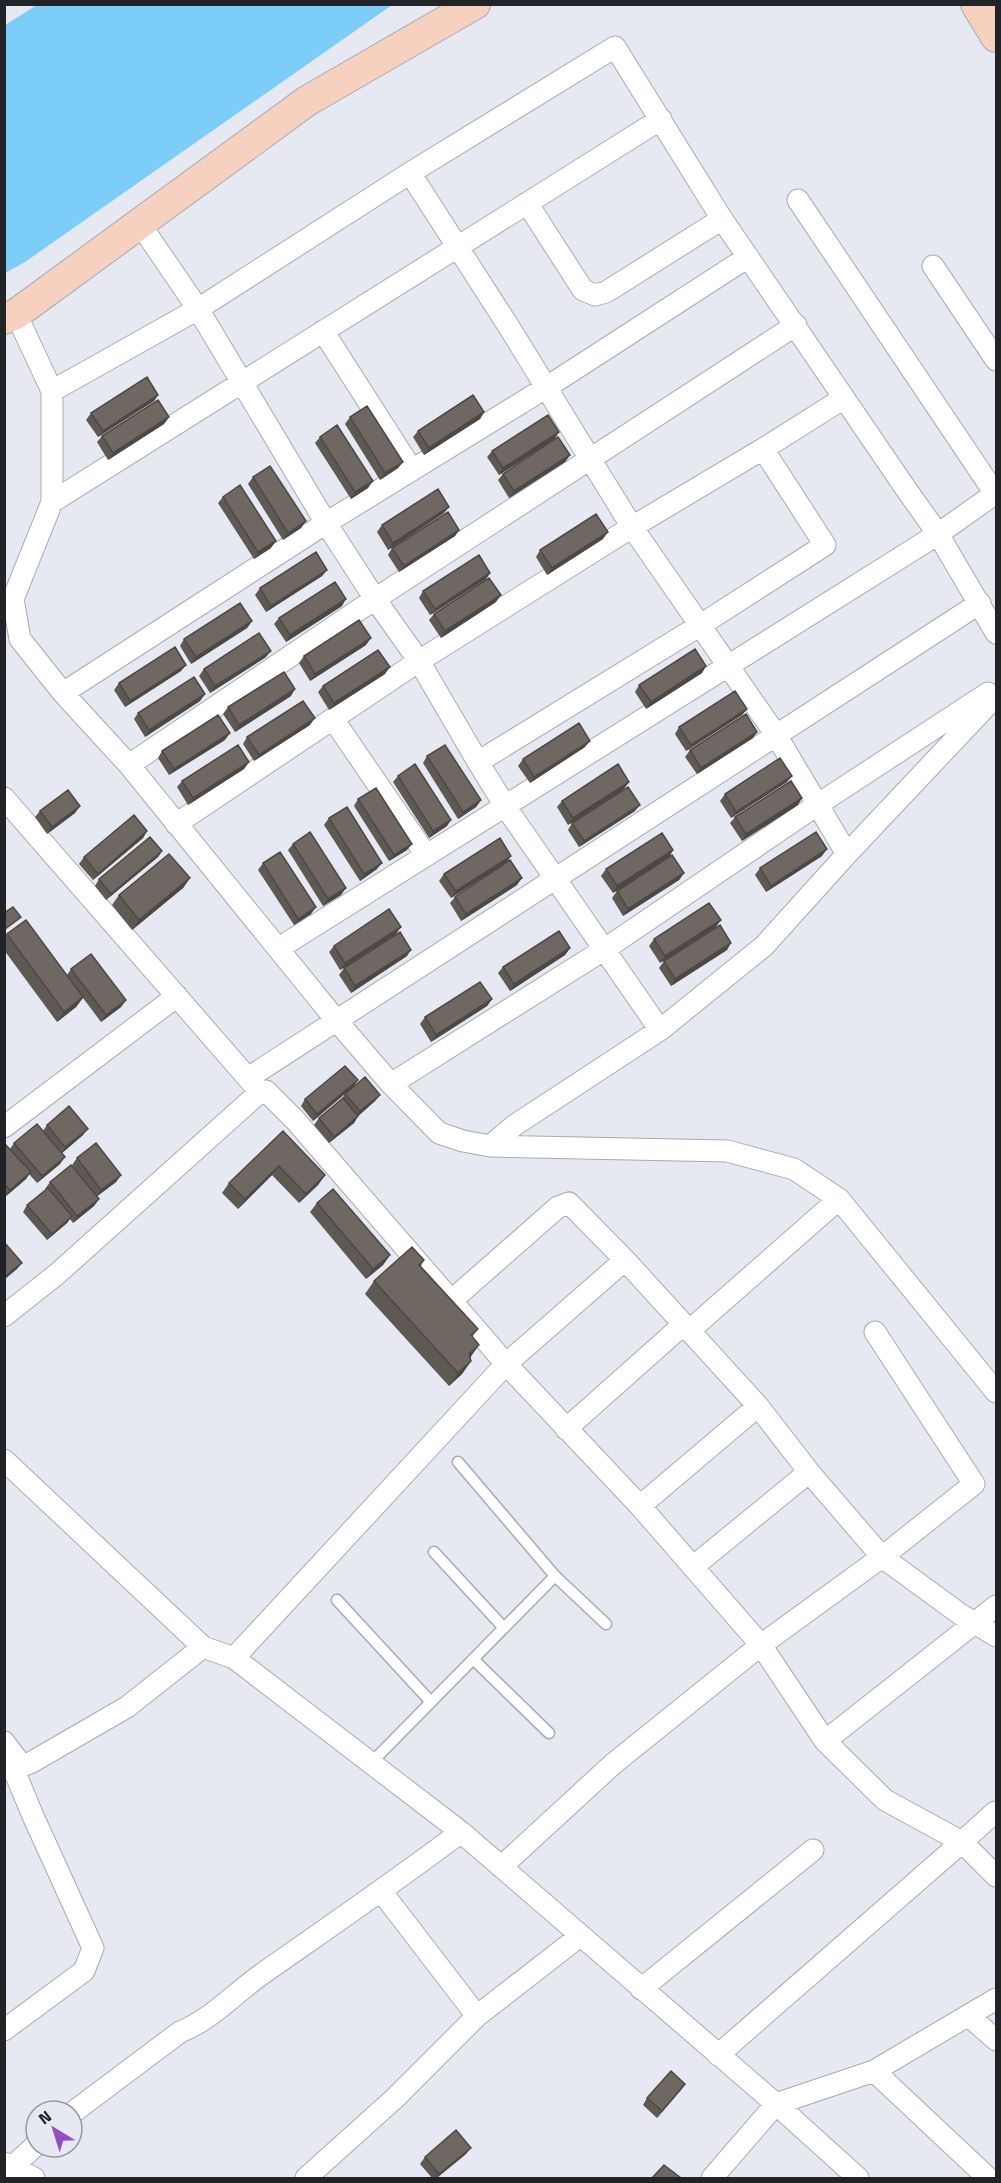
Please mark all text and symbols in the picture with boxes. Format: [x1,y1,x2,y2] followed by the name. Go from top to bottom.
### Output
[24,2099,84,2159] north arrow
[33,2104,57,2130] text: N

